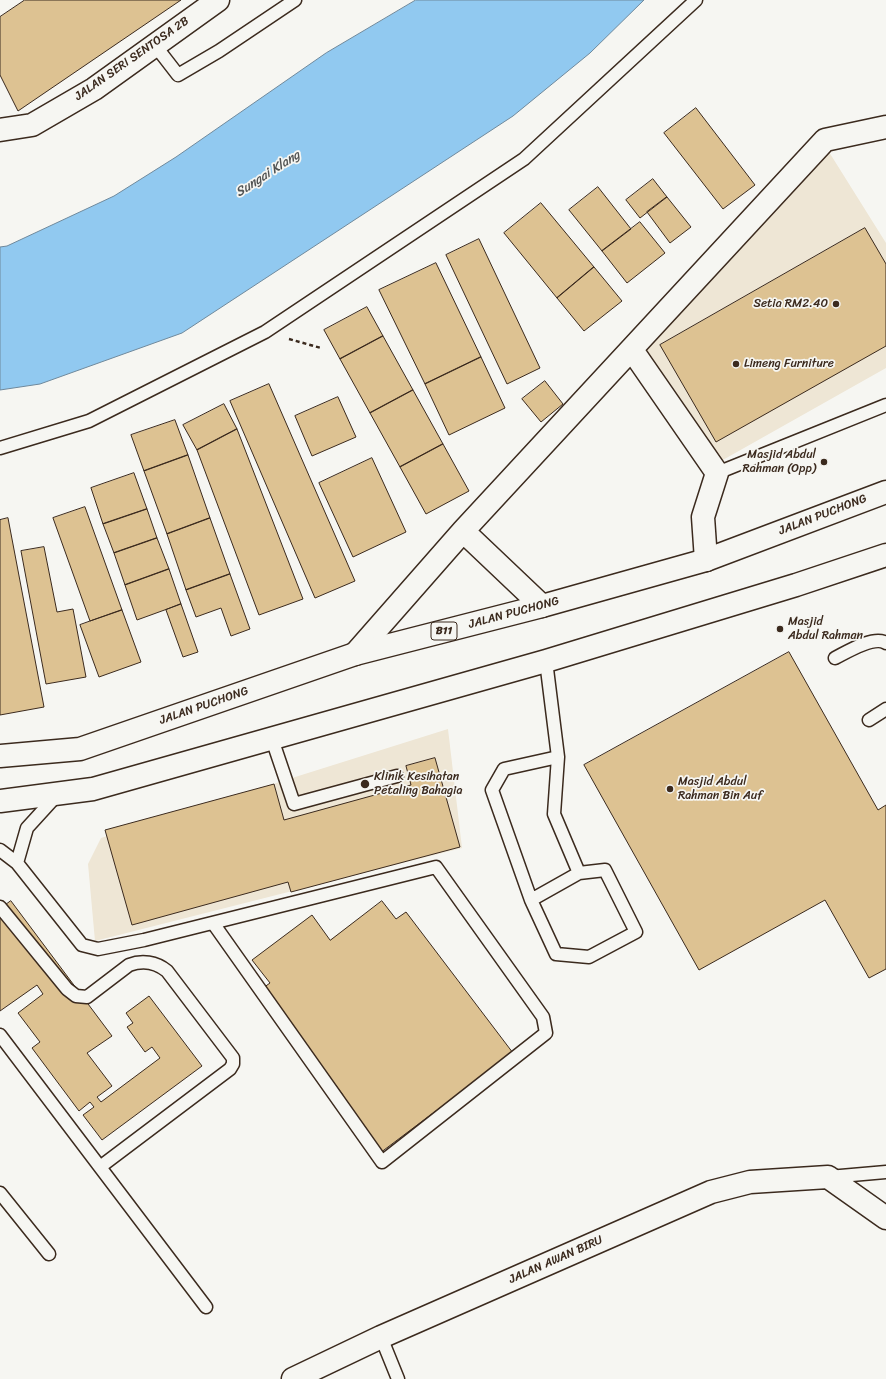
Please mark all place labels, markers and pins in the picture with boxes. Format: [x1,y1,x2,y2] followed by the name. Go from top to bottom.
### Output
[753,297,828,311] place label: Setia RM2.40
[831,299,841,309] marker: Setia RM2.40
[744,357,834,371] place label: Limeng Furniture
[731,359,741,369] marker: Limeng Furniture
[743,448,816,476] place label: Masjid Abdul Rahman (Opp)
[819,457,829,467] marker: Masjid Abdul Rahman (Opp)
[788,615,863,643] place label: Masjid Abdul Rahman
[775,624,785,634] marker: Masjid Abdul Rahman
[374,770,462,798] place label: Klinik Kesihatan Petaling Bahagia
[678,775,763,803] place label: Masjid Abdul Rahman Bin Auf
[359,778,371,790] marker: Klinik Kesihatan Petaling Bahagia
[665,784,675,794] marker: Masjid Abdul Rahman Bin Auf

